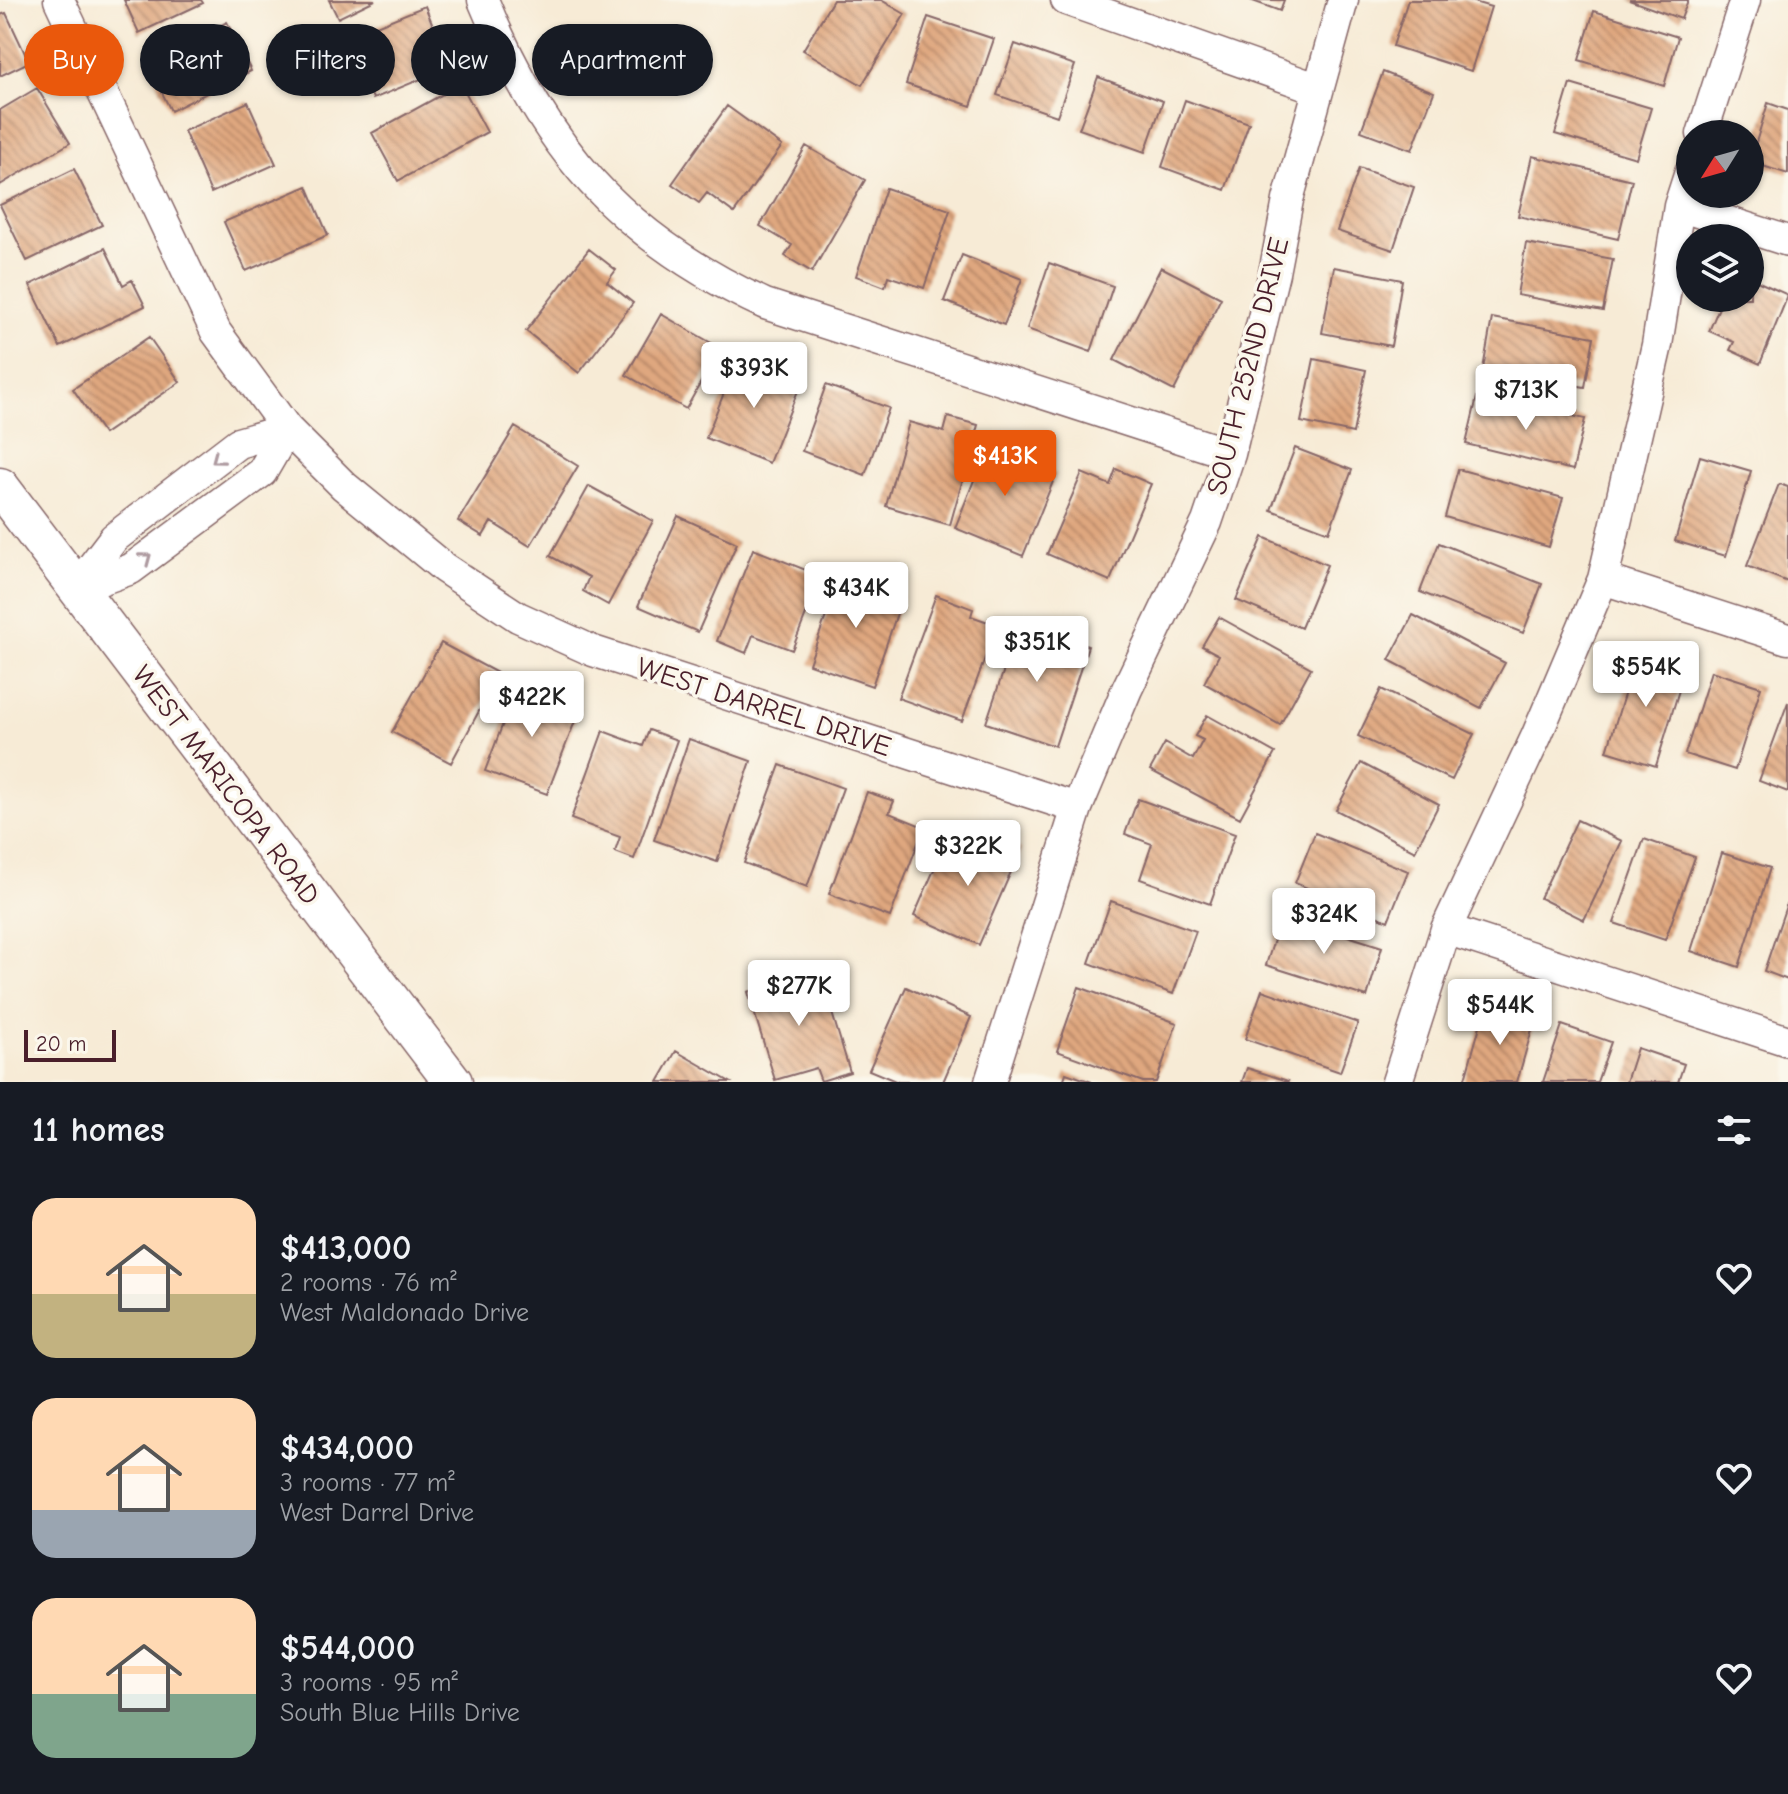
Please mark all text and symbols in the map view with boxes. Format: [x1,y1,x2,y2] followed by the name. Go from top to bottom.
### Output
[24,24,124,96] chip: Buy
[140,24,250,96] chip: Rent
[266,24,395,96] chip: Filters
[411,24,516,96] chip: New
[532,24,713,96] chip: Apartment
[1676,120,1764,208] north arrow
[1676,120,1764,312] map controls
[1676,224,1764,312] button: layers
[1201,234,1295,498] street label: SOUTH 252ND DRIVE
[698,342,810,410] pin: $393K
[719,353,789,383] text: $393K
[1470,364,1582,432] pin: $713K
[1493,375,1559,405] text: $713K
[949,430,1061,498] pin: $413K
[972,441,1038,471] text: $413K
[211,450,226,464] one-way arrow
[138,553,152,568] one-way arrow
[800,562,912,630] pin: $434K
[822,573,890,603] text: $434K
[981,616,1093,684] pin: $351K
[1003,627,1071,657] text: $351K
[1590,641,1702,709] pin: $554K
[633,651,895,763] street label: WEST DARREL DRIVE
[1611,652,1681,682] text: $554K
[126,659,326,911] street label: WEST MARICOPA ROAD
[476,671,588,739] pin: $422K
[498,682,566,712] text: $422K
[912,820,1024,888] pin: $322K
[933,831,1003,861] text: $322K
[1268,888,1380,956] pin: $324K
[1290,899,1358,929] text: $324K
[743,960,855,1028] pin: $277K
[766,971,832,1001] text: $277K
[1444,979,1556,1047] pin: $544K
[1466,990,1534,1020] text: $544K
[24,1026,116,1062] scale bar
[36,1031,86,1057] text: 20 m
[1712,1108,1756,1152] icon: filters
[32,1110,165,1150] text: 11 homes
[280,1228,411,1268] text: $413,000
[96,1230,192,1326] icon: home
[1712,1256,1756,1300] icon: heart
[280,1268,457,1298] text: 2 rooms · 76 m²
[280,1298,529,1328] text: West Maldonado Drive
[280,1428,414,1468] text: $434,000
[96,1430,192,1526] icon: home
[1712,1456,1756,1500] icon: heart
[280,1468,455,1498] text: 3 rooms · 77 m²
[280,1498,474,1528] text: West Darrel Drive
[280,1628,415,1668] text: $544,000
[96,1630,192,1726] icon: home
[1712,1656,1756,1700] icon: heart
[280,1668,458,1698] text: 3 rooms · 95 m²
[280,1698,520,1728] text: South Blue Hills Drive

